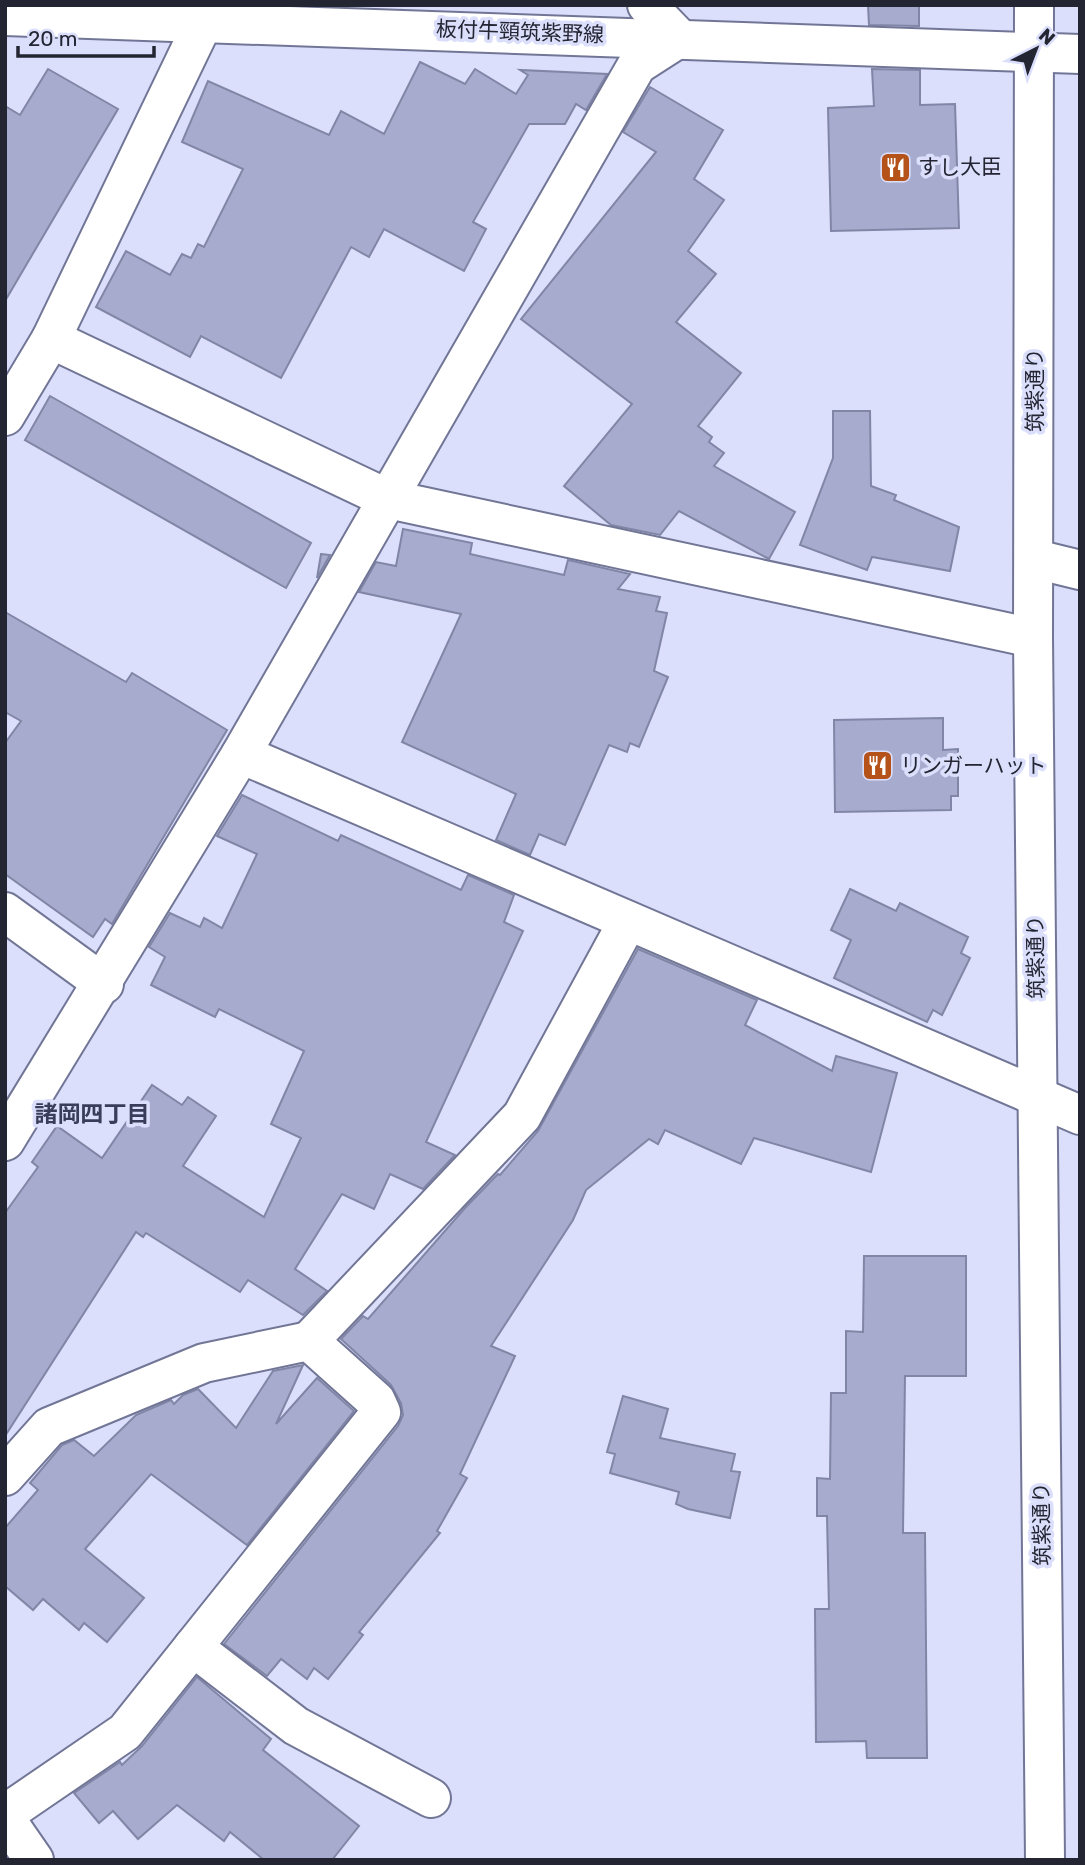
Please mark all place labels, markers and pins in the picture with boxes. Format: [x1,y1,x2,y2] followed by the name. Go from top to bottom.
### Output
[878,150,912,184] restaurant icon: すし大臣
[918,154,1002,179] place label: すし大臣
[860,749,894,783] restaurant icon: リンガーハット
[900,753,1047,778] place label: リンガーハット

